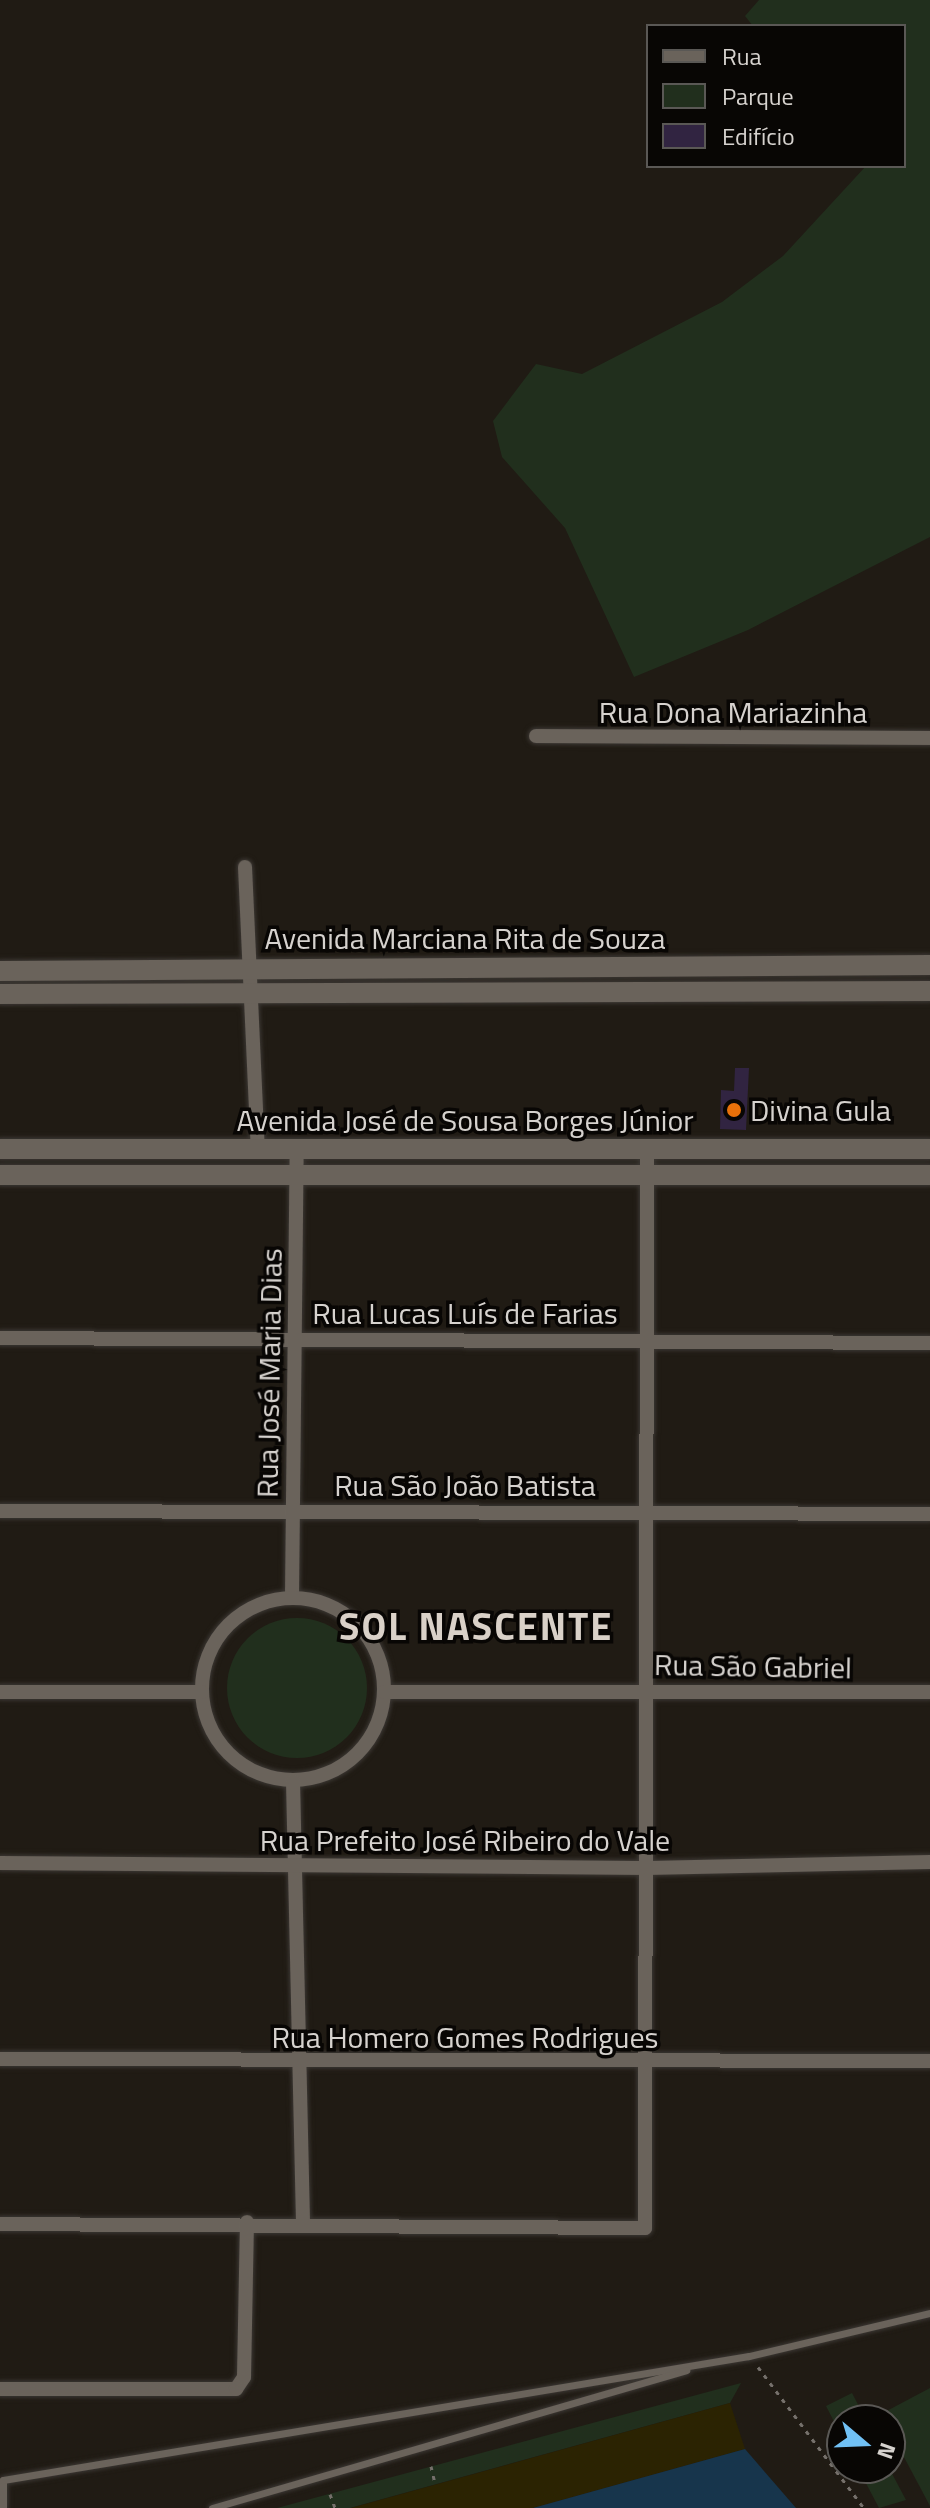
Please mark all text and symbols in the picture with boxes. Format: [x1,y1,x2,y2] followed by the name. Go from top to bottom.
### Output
[646,24,906,168] legend
[722,38,761,74] text: Rua
[722,78,794,114] text: Parque
[722,118,795,154] text: Edifício
[599,694,867,730] street label: Rua Dona Mariazinha
[264,920,666,956] street label: Avenida Marciana Rita de Souza
[750,1092,891,1128] place label: Divina Gula
[725,1101,743,1119] marker: Divina Gula
[236,1102,694,1138] street label: Avenida José de Sousa Borges Júnior
[249,1248,289,1498] street label: Rua José Maria Dias
[312,1295,618,1331] street label: Rua Lucas Luís de Farias
[334,1467,596,1503] street label: Rua São João Batista
[339,1604,613,1650] district label: SOL NASCENTE
[654,1646,852,1686] street label: Rua São Gabriel
[260,1822,670,1858] street label: Rua Prefeito José Ribeiro do Vale
[271,2019,659,2055] street label: Rua Homero Gomes Rodrigues
[826,2404,906,2484] north arrow
[868,2438,905,2464] text: N

